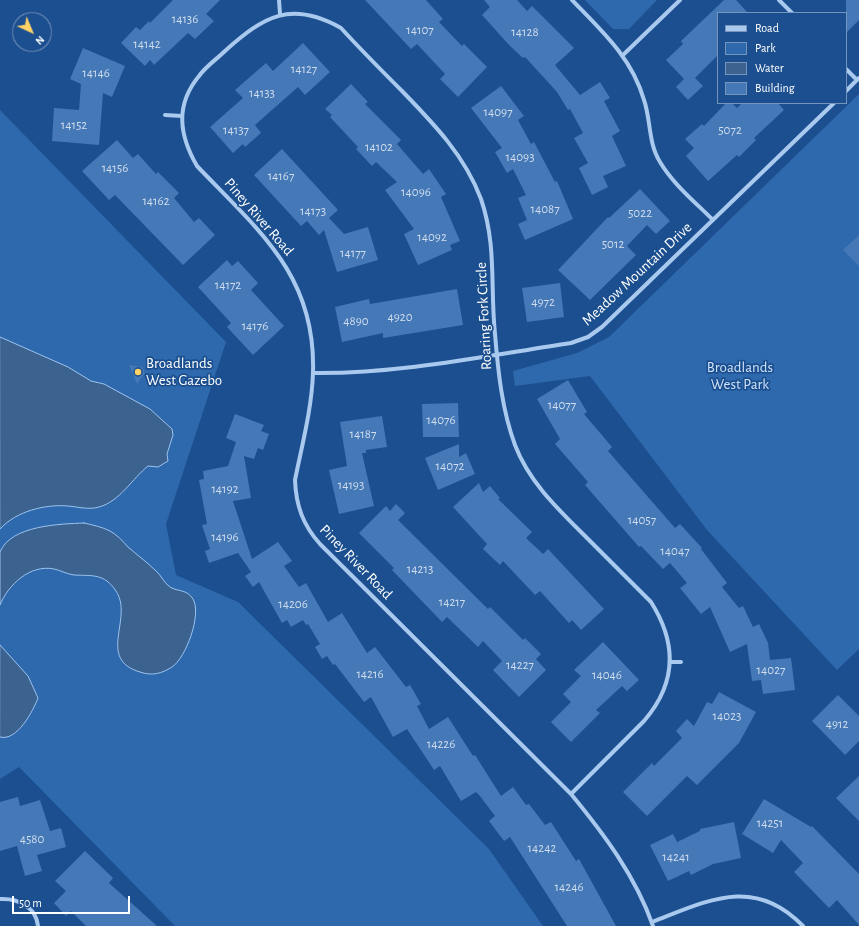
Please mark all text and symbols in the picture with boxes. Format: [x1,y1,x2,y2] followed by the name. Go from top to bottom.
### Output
[172,11,198,27] house number: 14136
[12,12,52,52] north arrow
[717,12,847,104] legend
[406,22,434,38] house number: 14107
[755,22,779,34] text: Road
[511,24,539,40] house number: 14128
[33,34,47,47] text: N
[133,36,161,52] house number: 14142
[755,42,776,54] text: Park
[291,61,317,77] house number: 14127
[755,62,784,74] text: Water
[82,65,110,81] house number: 14146
[755,82,795,94] text: Building
[249,85,275,101] house number: 14133
[483,104,513,120] house number: 14097
[61,117,87,133] house number: 14152
[223,122,249,138] house number: 14137
[718,122,742,138] house number: 5072
[365,139,393,155] house number: 14102
[505,149,535,165] house number: 14093
[102,160,128,176] house number: 14156
[268,168,294,184] house number: 14167
[220,174,298,260] street label: Piney River Road
[401,184,431,200] house number: 14096
[142,193,170,209] house number: 14162
[530,201,560,217] house number: 14087
[300,203,326,219] house number: 14173
[628,205,652,221] house number: 5022
[578,218,696,330] street label: Meadow Mountain Drive
[417,229,447,245] house number: 14092
[602,236,624,252] house number: 5012
[340,245,366,261] house number: 14177
[472,262,496,370] street label: Roaring Fork Circle
[215,277,241,293] house number: 14172
[531,294,555,310] house number: 4972
[387,309,413,325] house number: 4920
[343,313,369,329] house number: 4890
[242,318,268,334] house number: 14176
[146,354,222,389] place label: Broadlands West Gazebo
[707,358,773,393] park label: Broadlands West Park
[133,367,143,377] marker: Broadlands West Gazebo
[548,397,576,413] house number: 14077
[426,412,456,428] house number: 14076
[350,426,376,442] house number: 14187
[436,458,464,474] house number: 14072
[338,477,364,493] house number: 14193
[211,481,239,497] house number: 14192
[628,512,656,528] house number: 14057
[316,521,396,603] street label: Piney River Road
[211,529,239,545] house number: 14196
[660,543,690,559] house number: 14047
[407,561,433,577] house number: 14213
[439,594,465,610] house number: 14217
[278,596,308,612] house number: 14206
[506,657,534,673] house number: 14227
[757,662,785,678] house number: 14027
[356,666,384,682] house number: 14216
[592,667,622,683] house number: 14046
[713,708,741,724] house number: 14023
[826,716,848,732] house number: 4912
[427,736,455,752] house number: 14226
[757,815,783,831] house number: 14251
[20,831,44,847] house number: 4580
[528,840,556,856] house number: 14242
[662,849,690,865] house number: 14241
[554,879,584,895] house number: 14246
[14,888,132,914] scale bar
[19,897,42,909] text: 50 m

